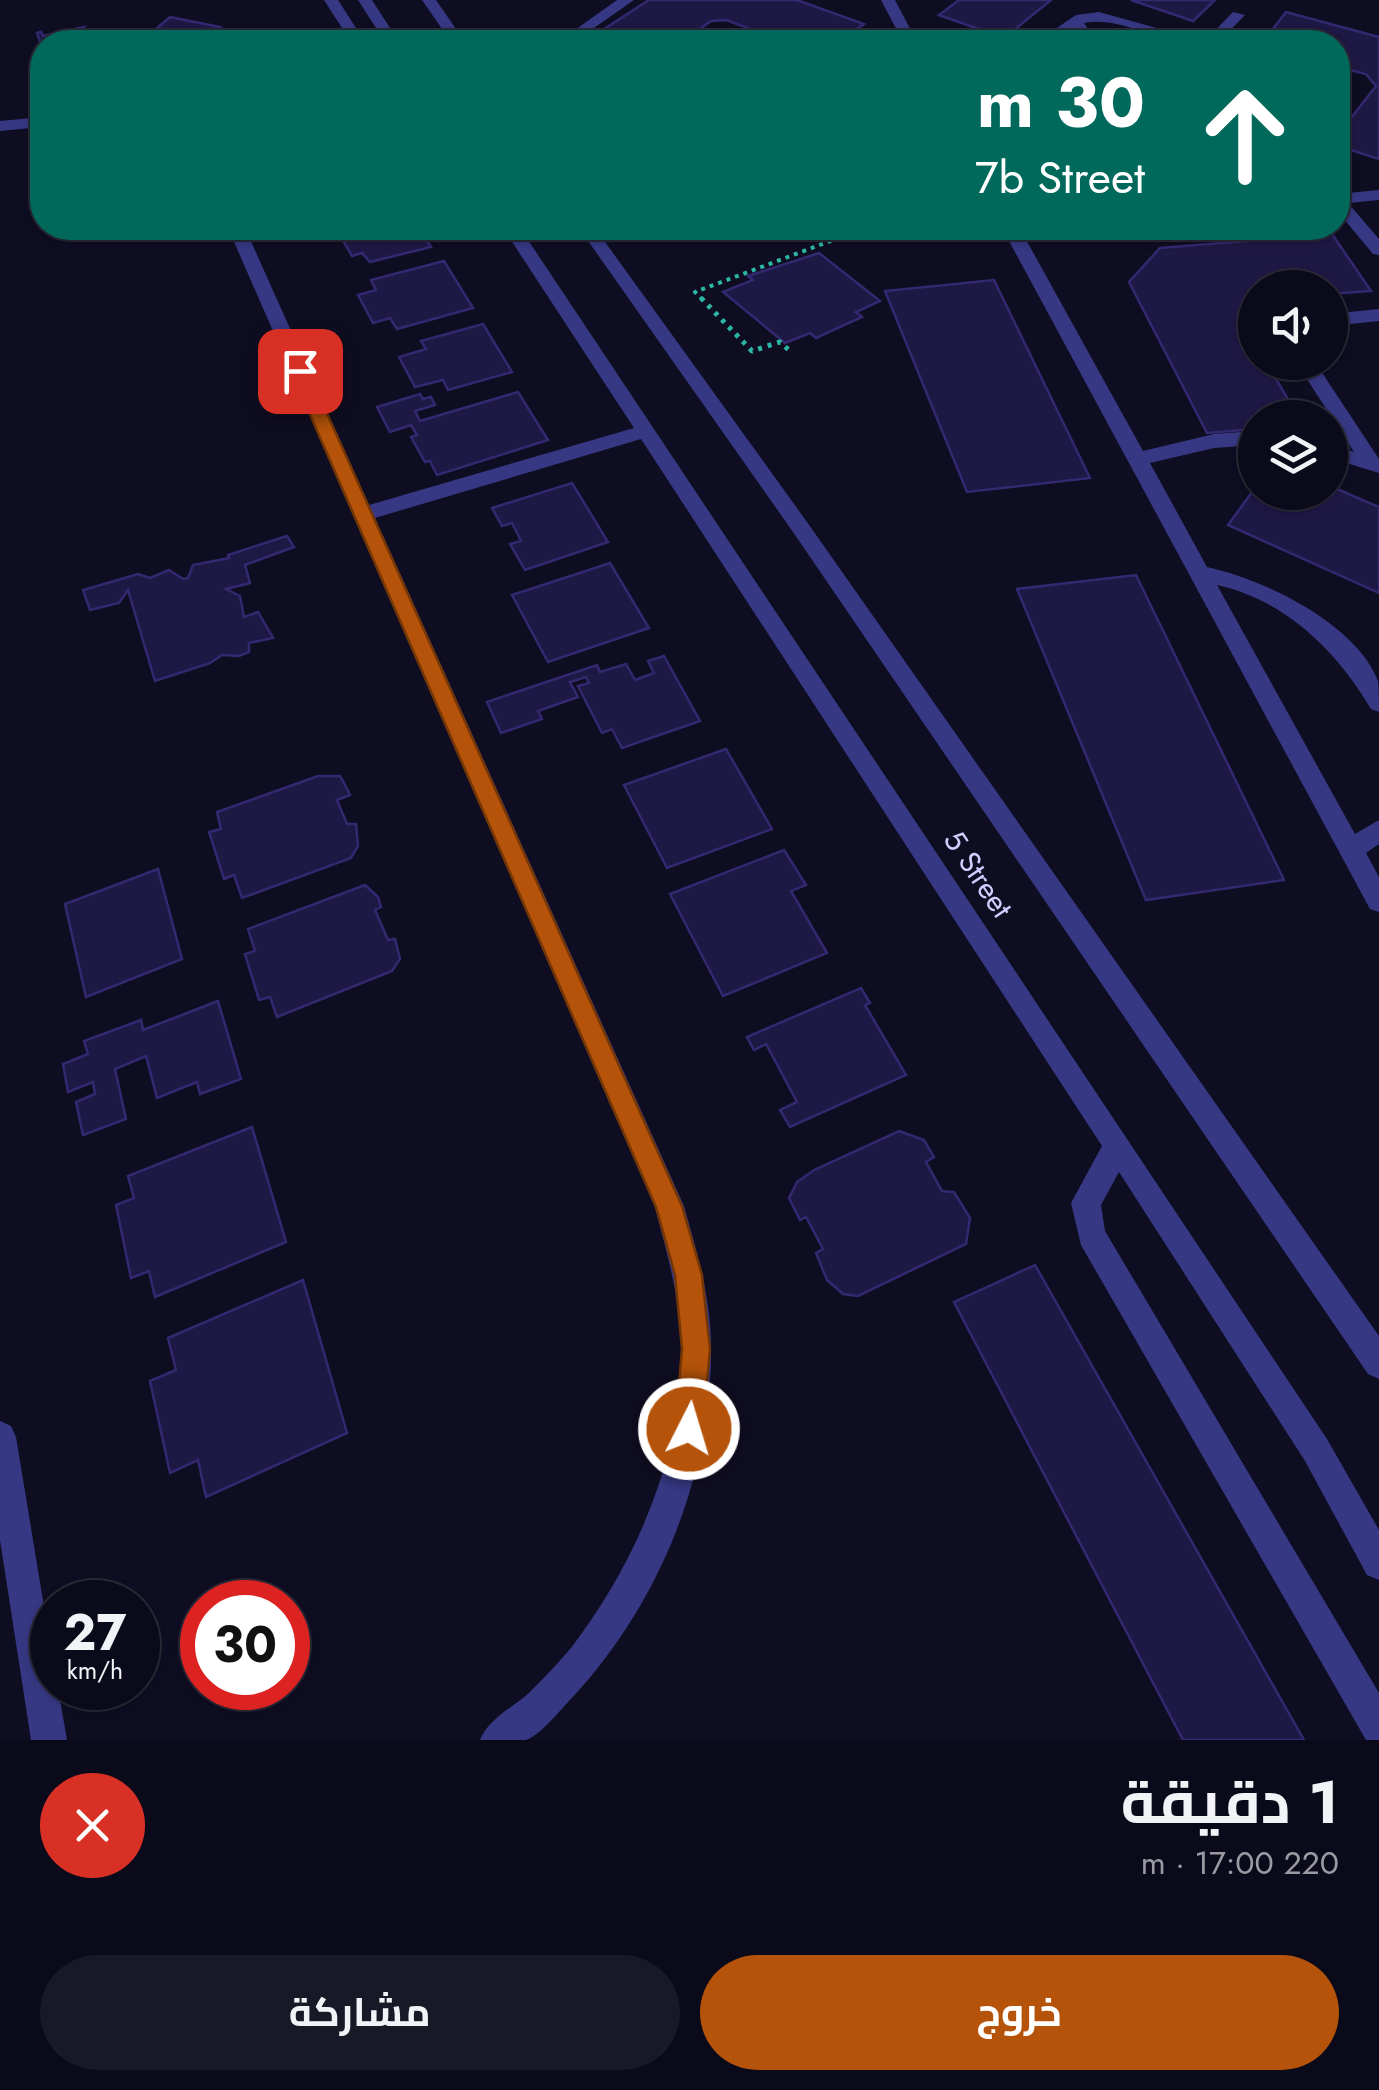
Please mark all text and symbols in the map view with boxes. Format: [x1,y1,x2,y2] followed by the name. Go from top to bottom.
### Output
[977,52,1145,153] text: 30 m
[1180,70,1310,200] icon: ahead
[975,145,1145,210] text: 7b Street
[1238,270,1348,510] map controls
[1238,270,1348,380] button: sound
[258,329,343,414] pin
[273,344,328,399] icon: arrive
[1238,400,1348,510] button: layers
[933,821,1024,927] street label: 5 Street
[637,1377,741,1481] position arrow
[180,1580,310,1710] speed limit sign: 30
[64,1596,126,1669] text: 27
[67,1652,123,1688] text: km/h
[1121,1759,1339,1846] text: 1 دقيقة
[40,1773,145,1878] button: close
[1141,1840,1339,1886] text: 220 m · 17:00
[40,1955,680,2070] button: مشاركة
[700,1955,1339,2070] button: خروج

